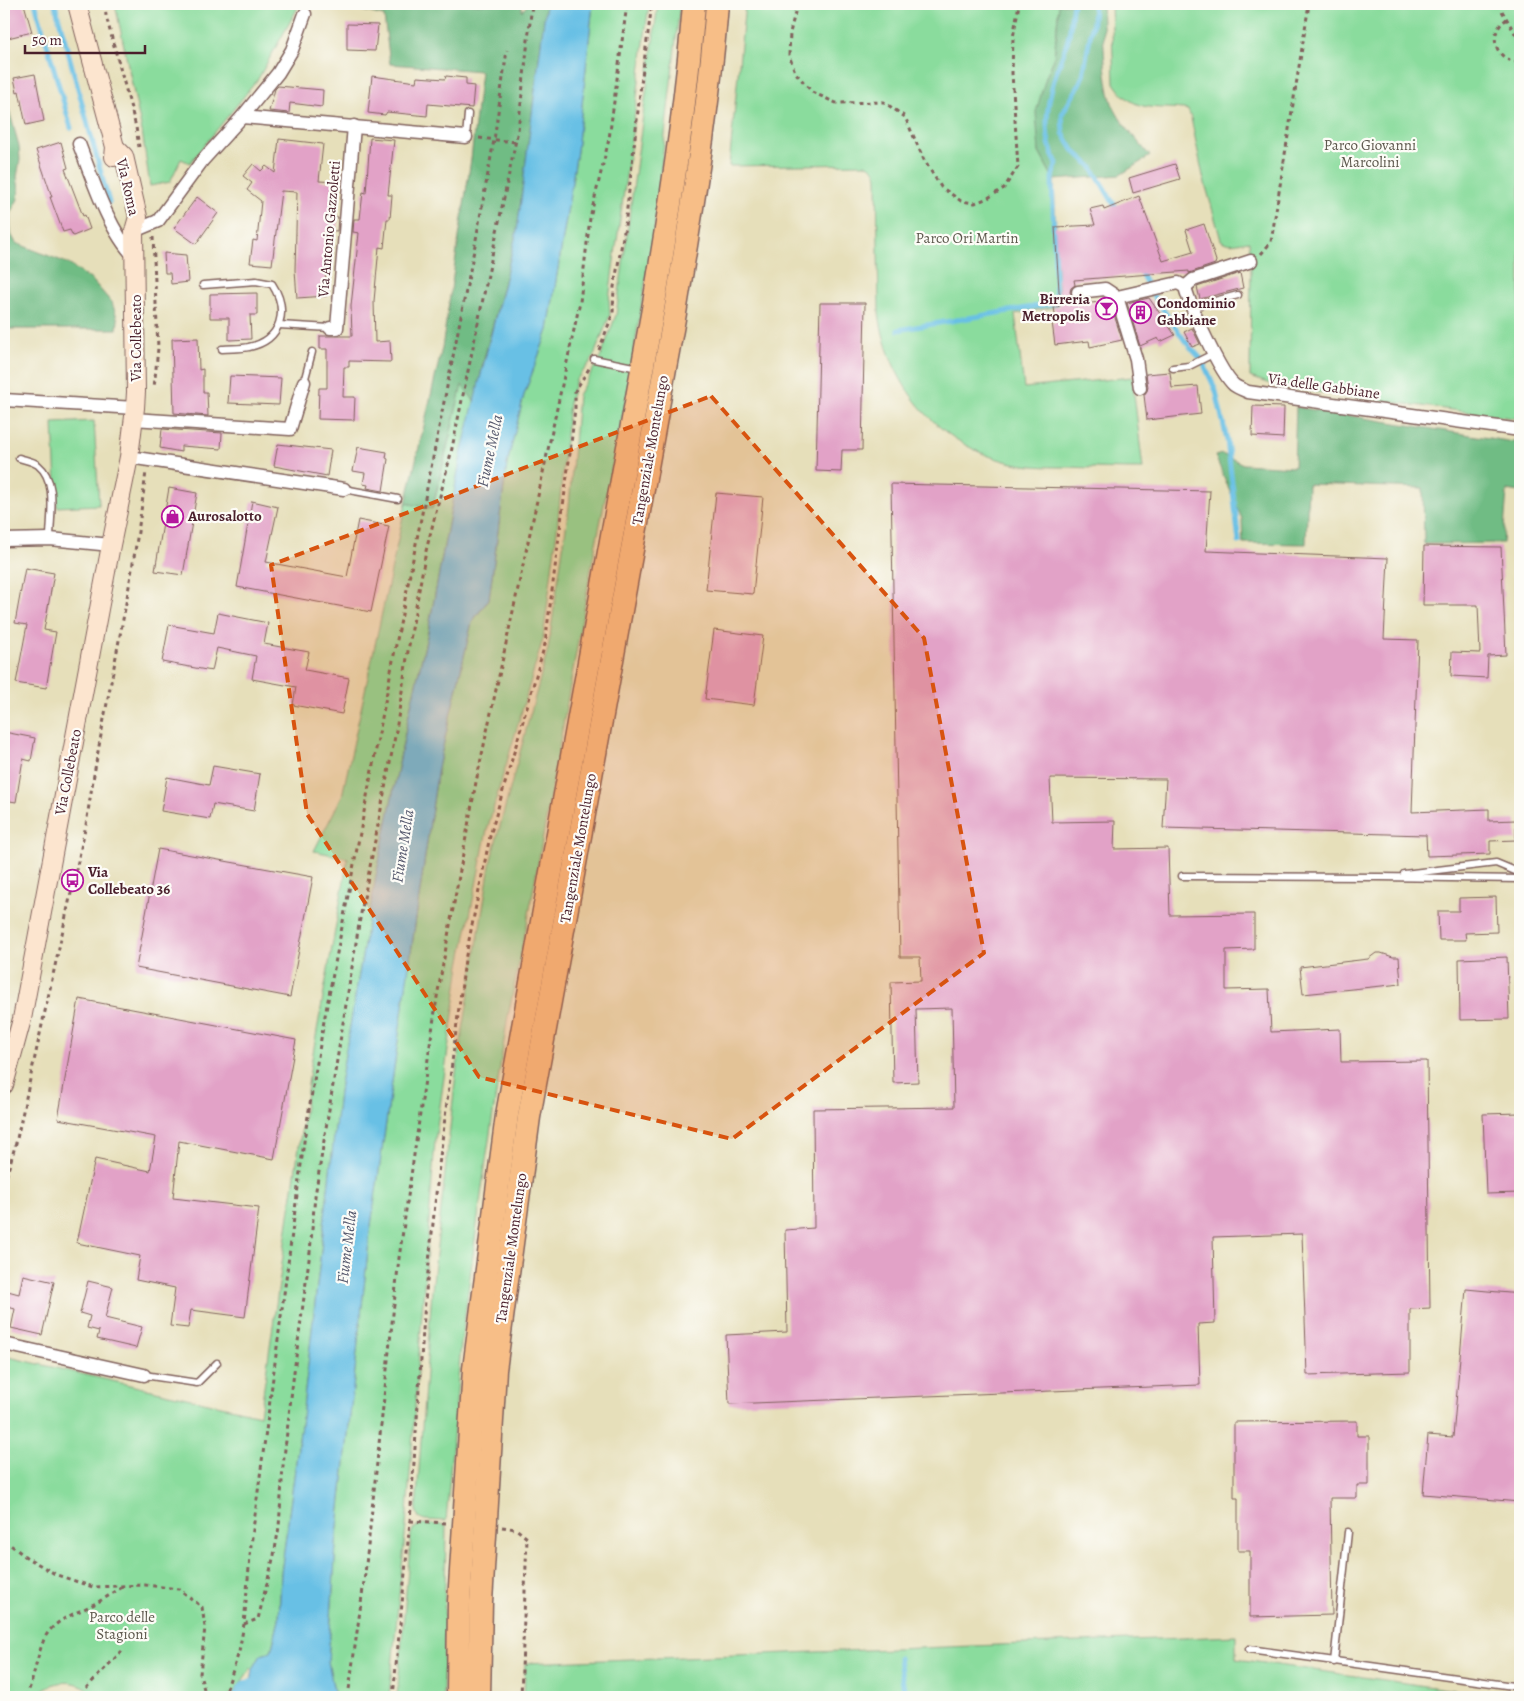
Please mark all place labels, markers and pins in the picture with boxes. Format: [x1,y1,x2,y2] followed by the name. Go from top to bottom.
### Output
[1022,289,1091,326] place label: Birreria Metropolis
[1157,293,1236,330] place label: Condominio Gabbiane
[1094,296,1118,320] bar icon: Birreria Metropolis
[1129,300,1153,324] building icon: Condominio Gabbiane
[160,504,184,528] shop icon: Aurosalotto
[187,506,262,526] place label: Aurosalotto
[87,862,170,899] place label: Via Collebeato 36
[60,869,84,893] bus stop icon: Via Collebeato 36

